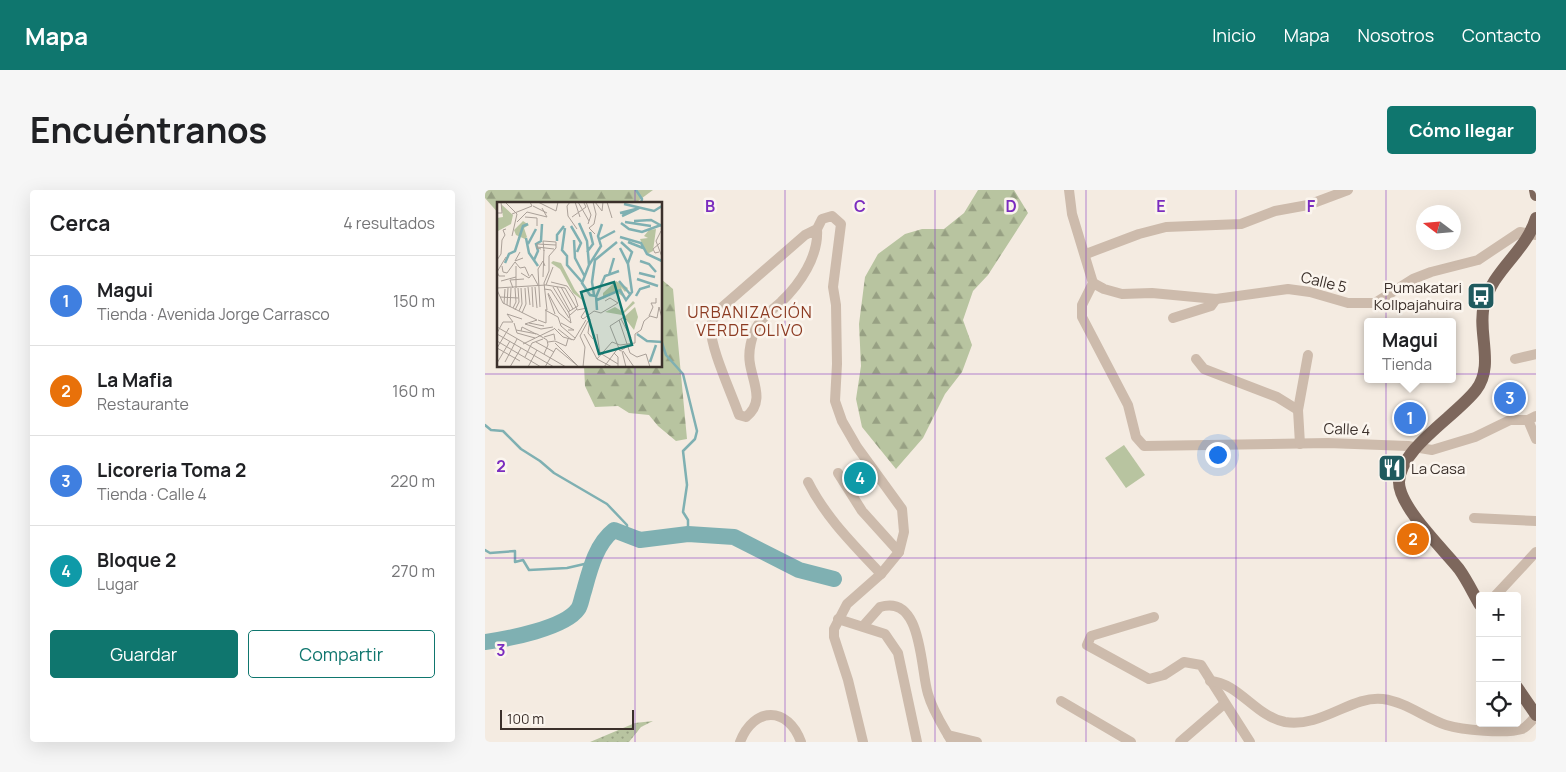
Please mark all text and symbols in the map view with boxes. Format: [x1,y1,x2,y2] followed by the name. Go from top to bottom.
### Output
[25,19,88,52] text: Mapa
[1212,23,1256,47] text: Inicio
[1284,23,1330,47] text: Mapa
[1358,23,1434,47] text: Nosotros
[1462,23,1541,47] text: Contacto
[30,106,267,154] text: Encuéntranos
[1387,106,1536,154] button: Cómo llegar
[705,195,715,217] text: B
[854,195,866,217] text: C
[1005,195,1017,217] text: D
[1156,195,1166,217] text: E
[1307,195,1316,217] text: F
[497,202,663,368] inset map
[1416,205,1461,250] north arrow
[50,209,110,237] text: Cerca
[343,212,435,234] text: 4 resultados
[1299,266,1349,298] street label: Calle 5
[97,277,153,303] text: Magui
[1374,277,1462,315] place label: Pumakatari Kollpajahuira
[1466,281,1496,311] bus stop icon: Pumakatari Kollpajahuira
[62,290,70,312] text: 1
[393,290,435,312] text: 150 m
[687,301,813,341] district label: URBANIZACIÓN VERDE OLIVO
[97,303,330,325] text: Tienda · Avenida Jorge Carrasco
[1364,318,1456,383] popup
[1382,327,1438,353] text: Magui
[1382,353,1432,375] text: Tienda
[97,367,173,393] text: La Mafia
[1494,379,1526,417] pin: 3
[61,380,71,402] text: 2
[392,380,435,402] text: 160 m
[97,393,189,415] text: Restaurante
[1394,399,1426,437] pin: 1
[1323,418,1371,440] street label: Calle 4
[1205,442,1231,468] your location
[1377,453,1407,483] restaurant icon: La Casa
[496,455,506,477] text: 2
[97,457,246,483] text: Licoreria Toma 2
[1411,458,1465,479] place label: La Casa
[844,459,876,497] pin: 4
[61,470,71,492] text: 3
[390,470,435,492] text: 220 m
[97,483,207,505] text: Tienda · Calle 4
[1397,520,1429,558] pin: 2
[97,547,176,573] text: Bloque 2
[61,560,71,582] text: 4
[391,560,435,582] text: 270 m
[97,573,139,595] text: Lugar
[1476,592,1521,727] map controls
[1476,592,1521,637] button: +
[50,630,238,678] button: Guardar
[248,630,435,678] button: Compartir
[1476,637,1521,682] button: −
[496,639,506,661] text: 3
[1476,682,1521,727] button: locate
[500,707,634,730] scale bar
[507,709,544,728] text: 100 m

